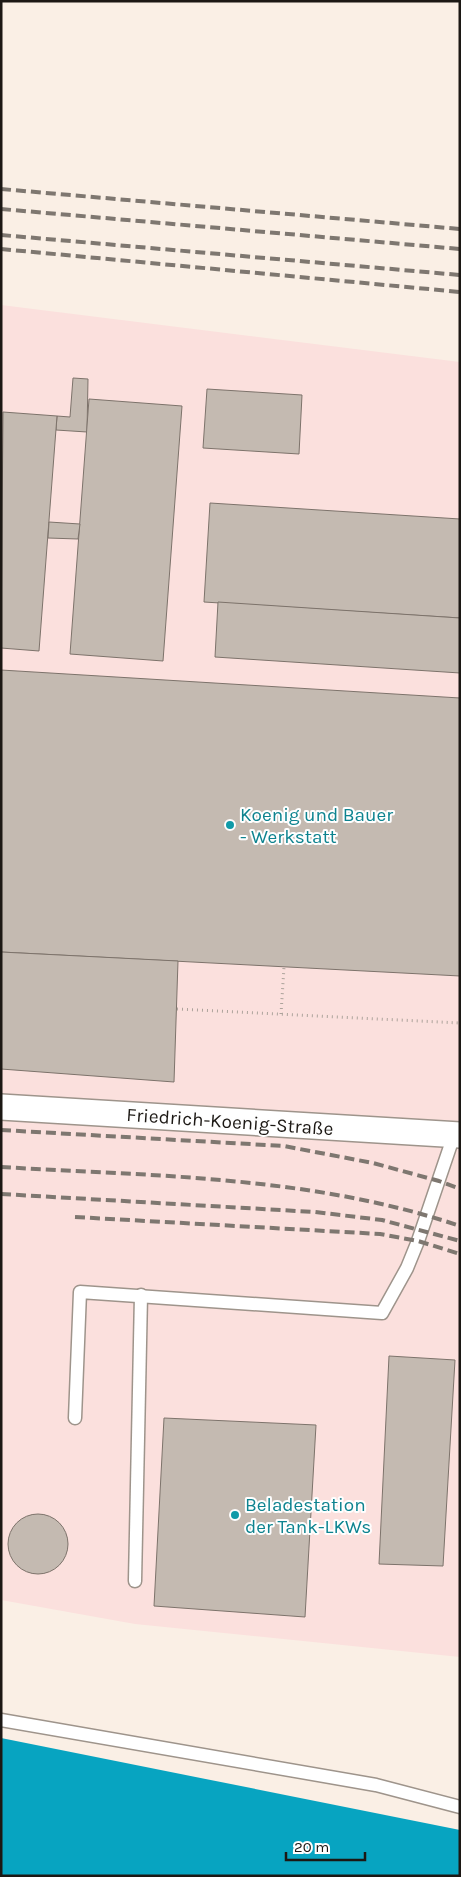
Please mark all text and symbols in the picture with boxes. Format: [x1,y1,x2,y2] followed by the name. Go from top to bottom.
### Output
[240,804,393,848] place label: Koenig und Bauer - Werkstatt
[224,819,236,831] marker: Koenig und Bauer - Werkstatt
[126,1104,334,1140] street label: Friedrich-Koenig-Straße
[245,1494,371,1538] place label: Beladestation der Tank-LKWs
[229,1509,241,1521] marker: Beladestation der Tank-LKWs
[286,1830,365,1862] scale bar
[294,1838,329,1856] text: 20 m

